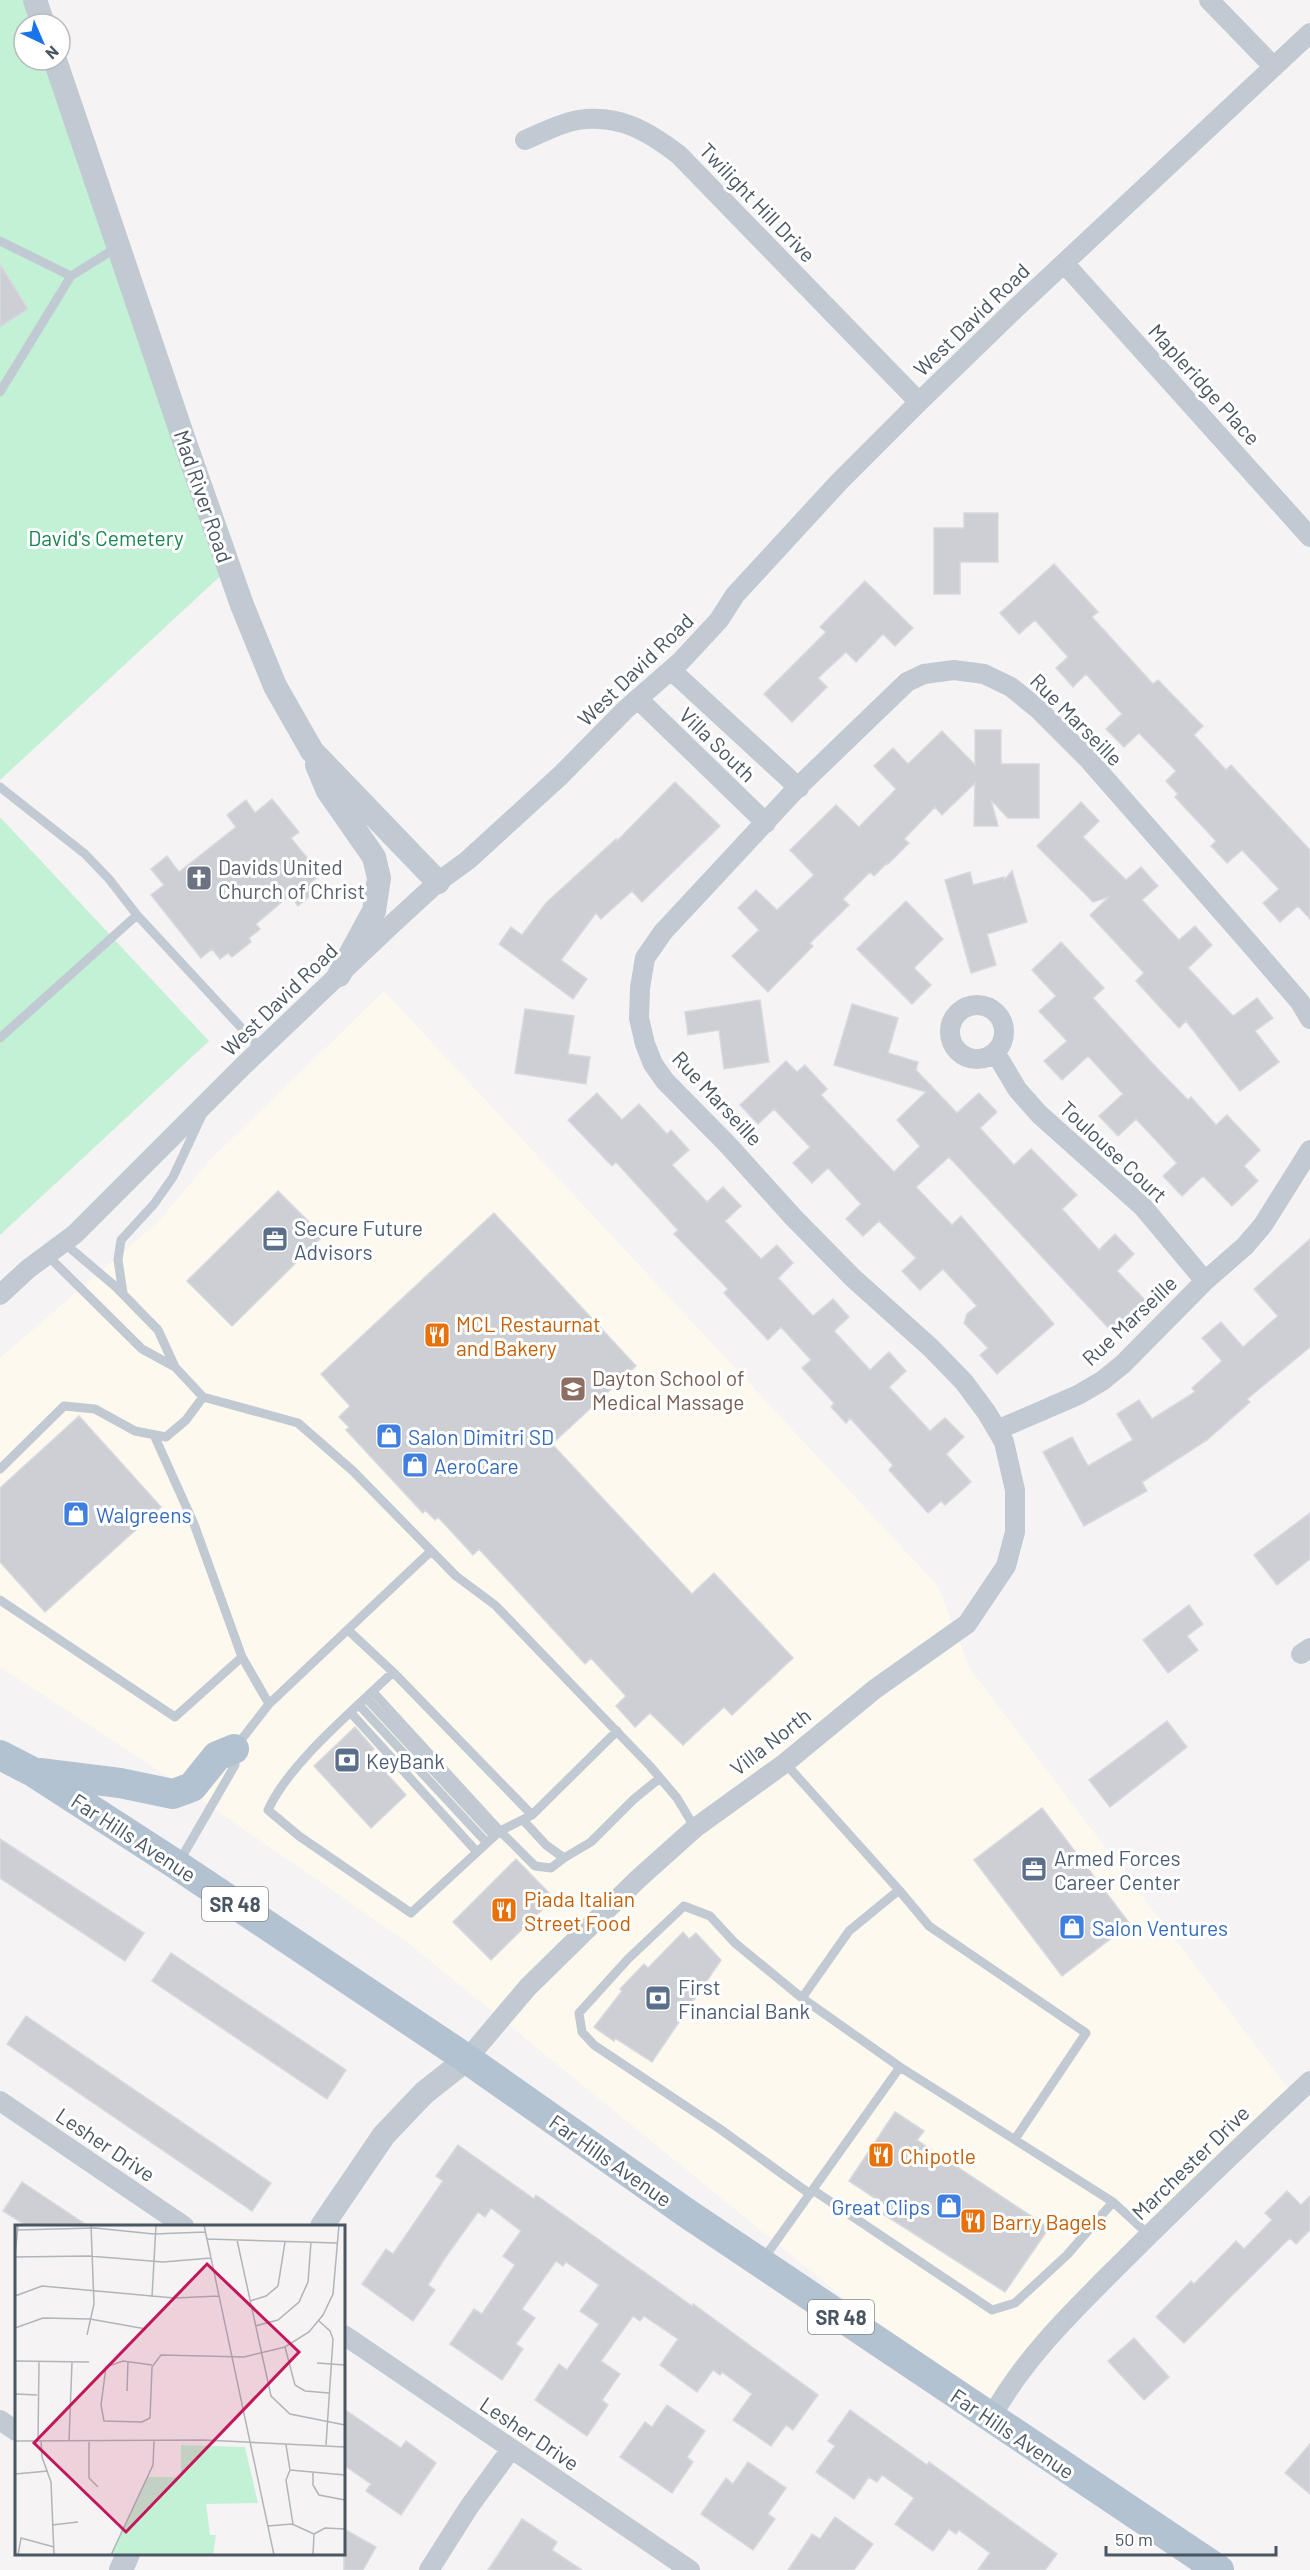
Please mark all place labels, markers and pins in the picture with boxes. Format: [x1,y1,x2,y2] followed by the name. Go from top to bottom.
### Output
[218,854,365,903] place label: Davids United Church of Christ
[184,863,214,893] church icon: Davids United Church of Christ
[294,1215,423,1264] place label: Secure Future Advisors
[260,1224,290,1254] office icon: Secure Future Advisors
[456,1311,601,1360] place label: MCL Restaurnat and Bakery
[422,1320,452,1350] restaurant icon: MCL Restaurnat and Bakery
[592,1365,745,1414] place label: Dayton School of Medical Massage
[558,1374,588,1404] school or university icon: Dayton School of Medical Massage
[374,1421,404,1451] shop icon: Salon Dimitri SD
[408,1424,554,1449] place label: Salon Dimitri SD
[400,1450,430,1480] shop icon: AeroCare
[434,1453,519,1478] place label: AeroCare
[61,1499,91,1529] shop icon: Walgreens
[96,1502,192,1527] place label: Walgreens
[332,1745,362,1775] bank icon: KeyBank
[366,1748,445,1773] place label: KeyBank
[1054,1845,1181,1894] place label: Armed Forces Career Center
[1019,1854,1049,1884] office icon: Armed Forces Career Center
[524,1886,635,1935] place label: Piada Italian Street Food
[489,1895,519,1925] restaurant icon: Piada Italian Street Food
[1057,1912,1087,1942] shop icon: Salon Ventures
[1092,1915,1228,1940] place label: Salon Ventures
[678,1974,810,2023] place label: First Financial Bank
[643,1983,673,2013] bank icon: First Financial Bank
[866,2140,896,2170] restaurant icon: Chipotle
[900,2143,976,2168] place label: Chipotle
[934,2191,964,2221] shop icon: Great Clips
[831,2194,930,2219] place label: Great Clips
[958,2206,988,2236] restaurant icon: Barry Bagels
[992,2209,1107,2234] place label: Barry Bagels

